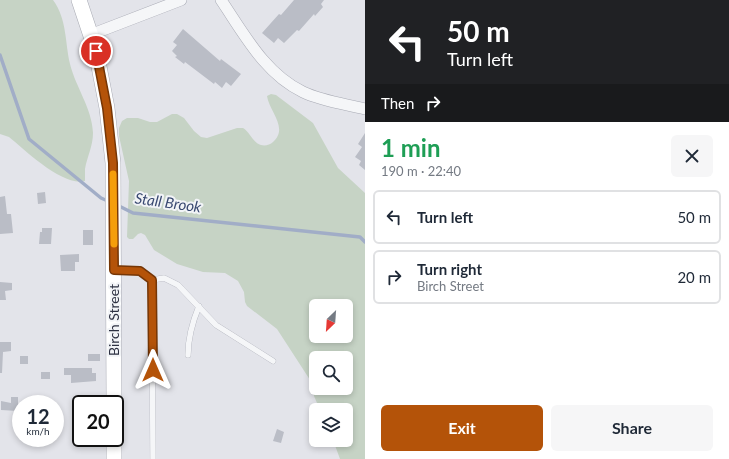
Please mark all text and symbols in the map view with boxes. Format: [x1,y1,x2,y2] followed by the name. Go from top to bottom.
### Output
[447,14,510,48] text: 50 m
[381,16,433,68] icon: left
[79,34,113,68] pin
[85,40,107,62] icon: arrive
[447,48,513,70] text: Turn left
[422,92,444,114] icon: right
[381,94,414,112] text: Then
[381,133,441,162] text: 1 min
[671,135,713,177] button: close
[381,163,461,179] text: 190 m · 22:40
[134,188,203,216] water label: Stall Brook
[383,206,405,228] icon: left
[417,208,473,226] text: Turn left
[677,208,711,226] text: 50 m
[417,260,482,278] text: Turn right
[383,266,405,288] icon: right
[677,268,711,286] text: 20 m
[417,278,484,294] text: Birch Street
[105,284,122,356] street label: Birch Street
[309,299,353,343] north arrow
[309,299,353,447] map controls
[132,349,174,391] position arrow
[309,351,353,395] button: search
[72,395,124,447] speed limit sign: 20
[309,403,353,447] button: layers
[26,404,50,428] text: 12
[381,405,543,451] button: Exit
[551,405,713,451] button: Share
[26,425,50,437] text: km/h

